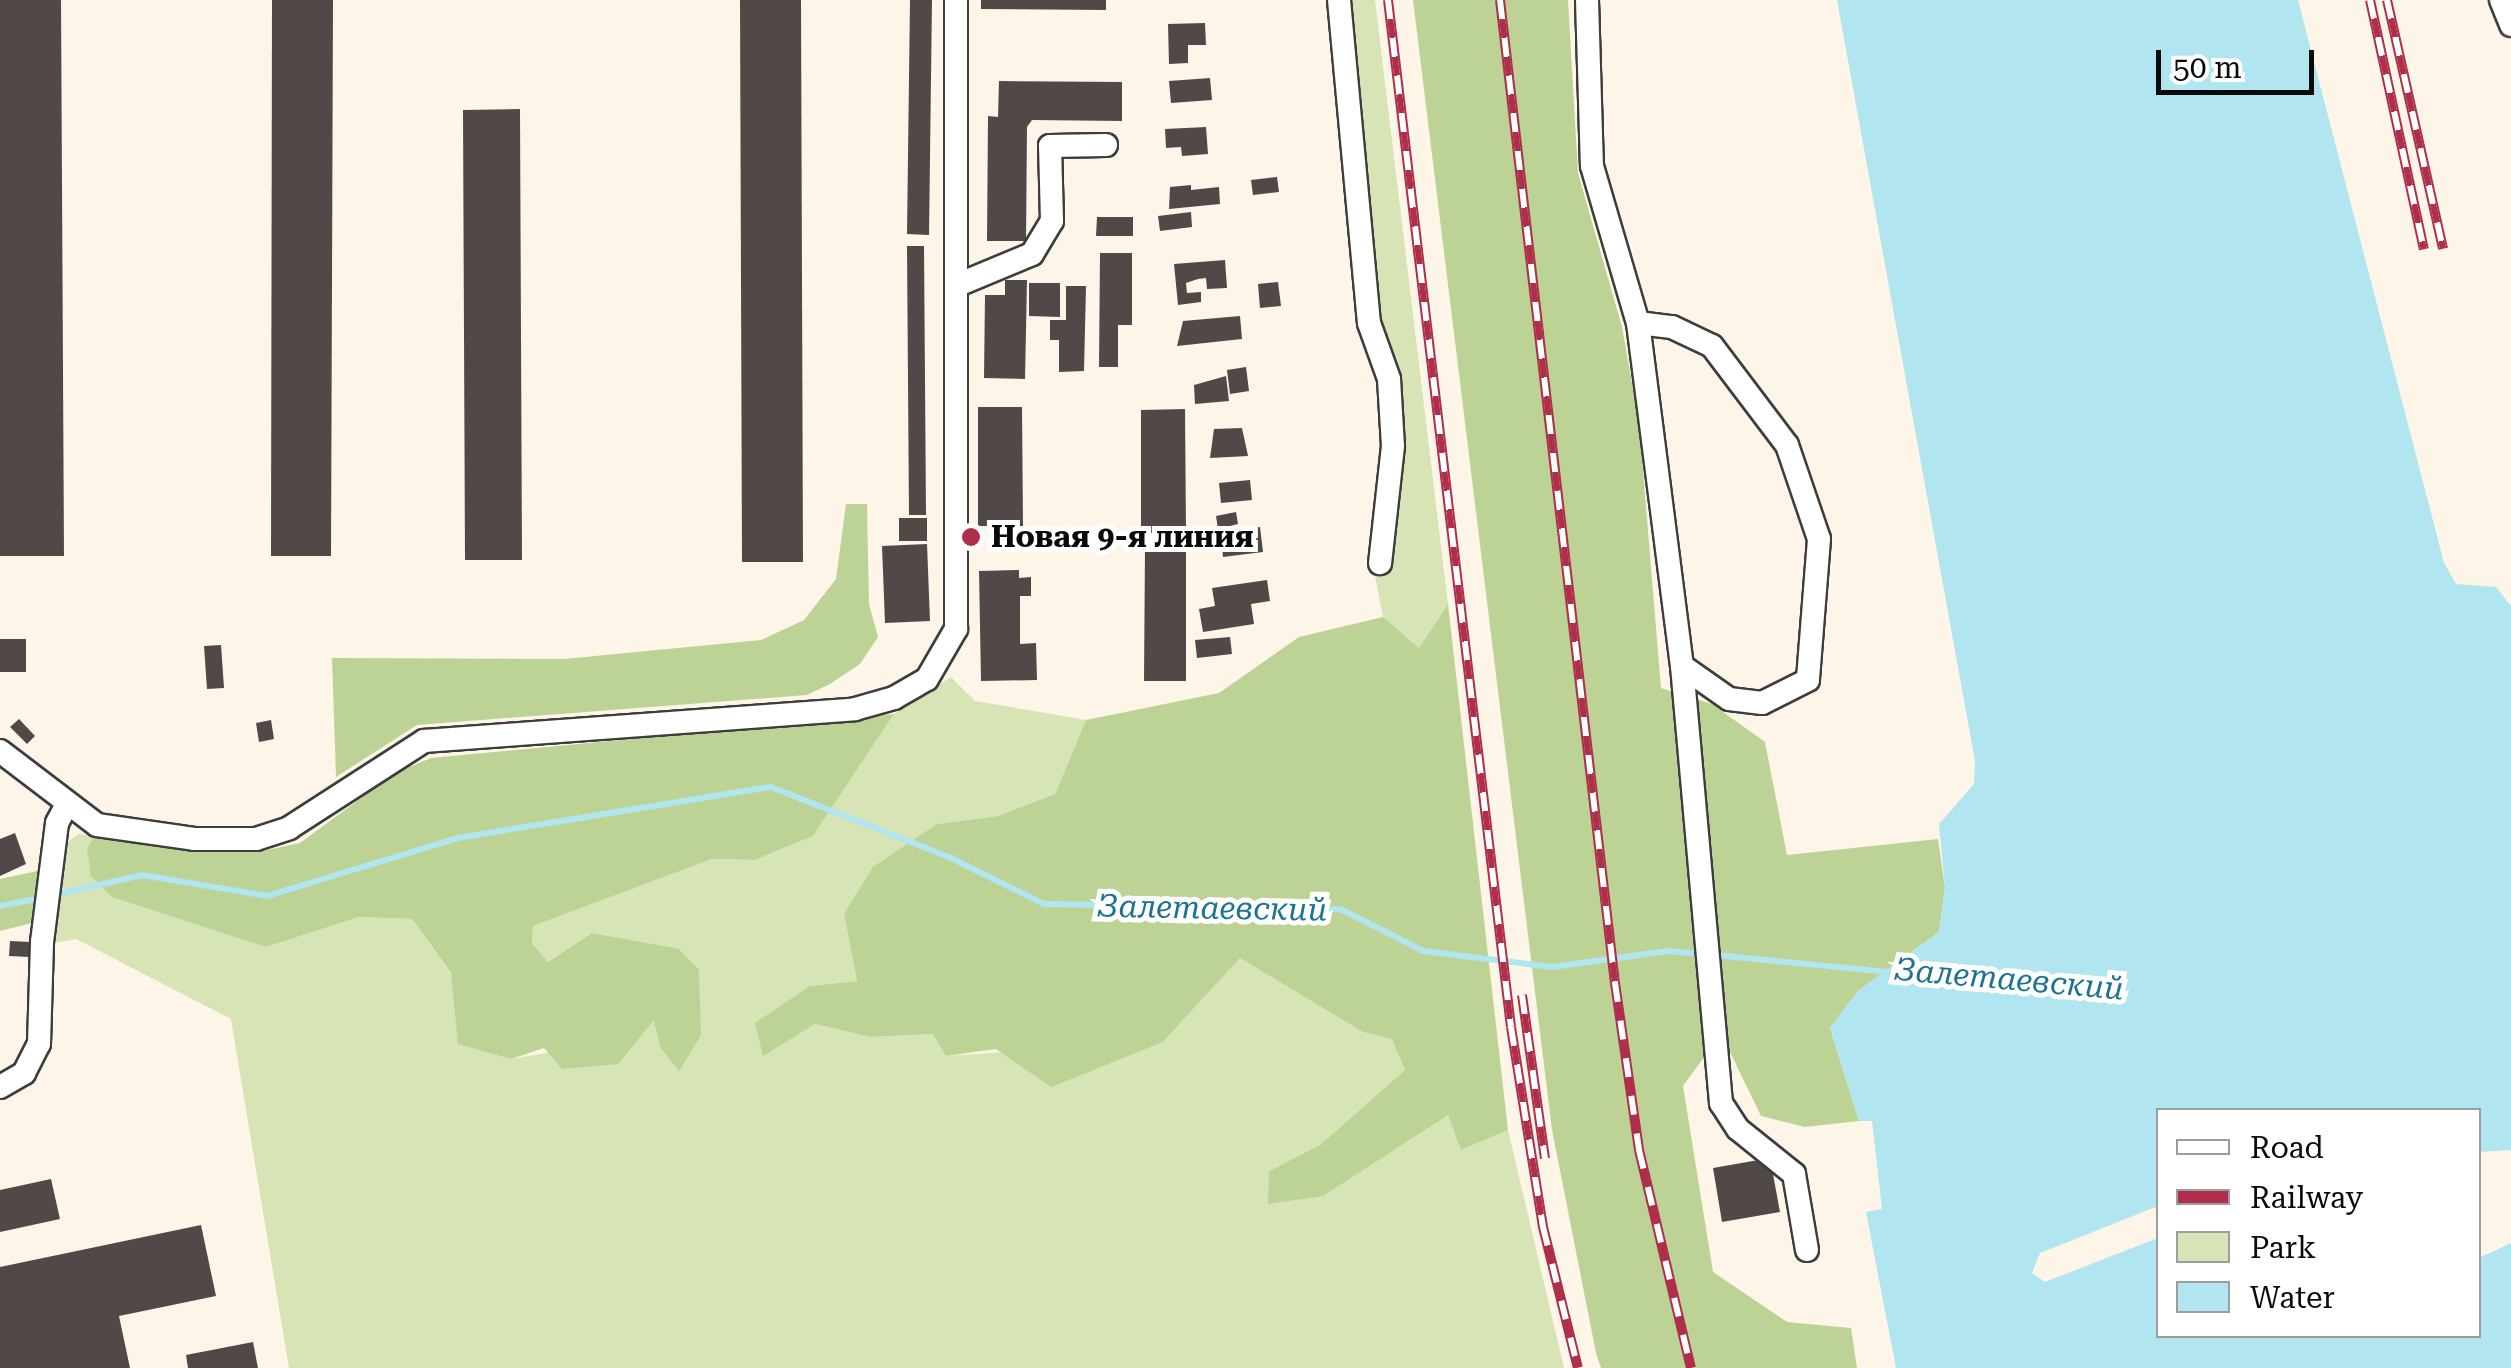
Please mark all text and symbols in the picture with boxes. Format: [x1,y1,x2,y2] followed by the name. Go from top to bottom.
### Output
[2161,30,2318,92] scale bar
[2173,50,2242,85] text: 50 m
[991,519,1253,555] place label: Новая 9-я линия
[960,526,982,548] marker: Новая 9-я линия
[1097,887,1327,929] water label: Залетаевский
[1893,950,2125,1008] water label: Залетаевский
[2156,1108,2481,1338] legend
[2250,1130,2324,1165] text: Road
[2250,1180,2363,1215] text: Railway
[2250,1230,2316,1265] text: Park
[2250,1280,2335,1315] text: Water

